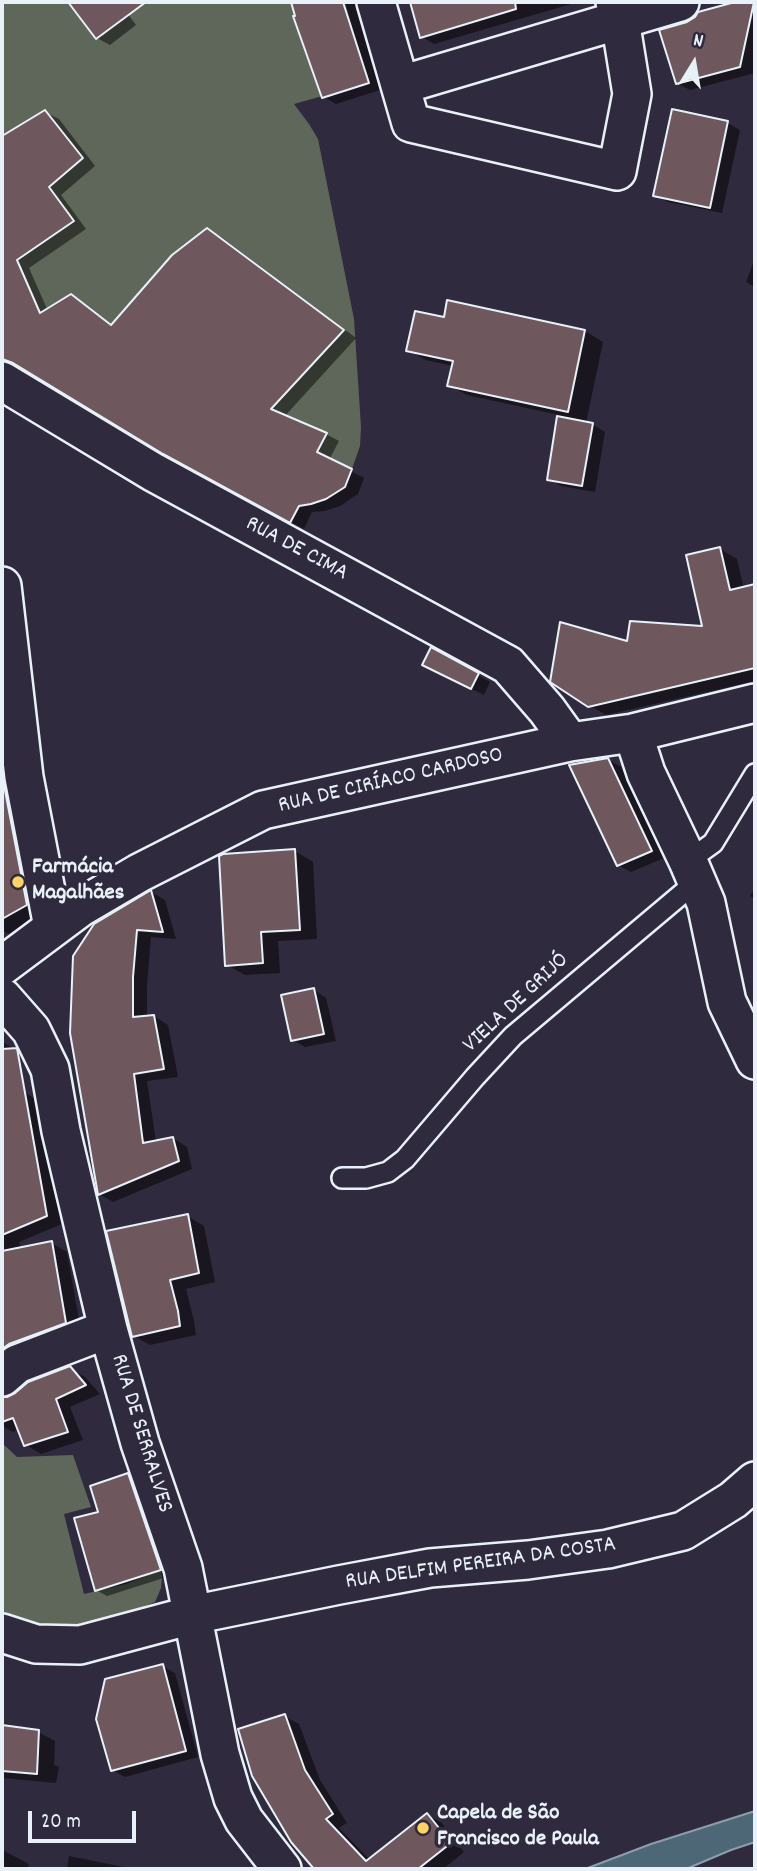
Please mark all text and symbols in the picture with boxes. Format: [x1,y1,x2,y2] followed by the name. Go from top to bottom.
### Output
[659,28,729,98] north arrow
[691,28,705,56] text: N
[240,511,352,589] street label: RUA DE CIMA
[276,743,506,821] street label: RUA DE CIRÍACO CARDOSO
[32,855,124,909] place label: Farmácia Magalhães
[10,874,26,890] marker: Farmácia Magalhães
[458,948,576,1060] street label: VIELA DE GRIJÓ
[103,1351,177,1517] street label: RUA DE SERRALVES
[344,1532,618,1598] street label: RUA DELFIM PEREIRA DA COSTA
[32,1798,140,1842] scale bar
[437,1801,599,1855] place label: Capela de São Francisco de Paula
[41,1808,81,1838] text: 20 m
[415,1820,431,1836] marker: Capela de São Francisco de Paula

